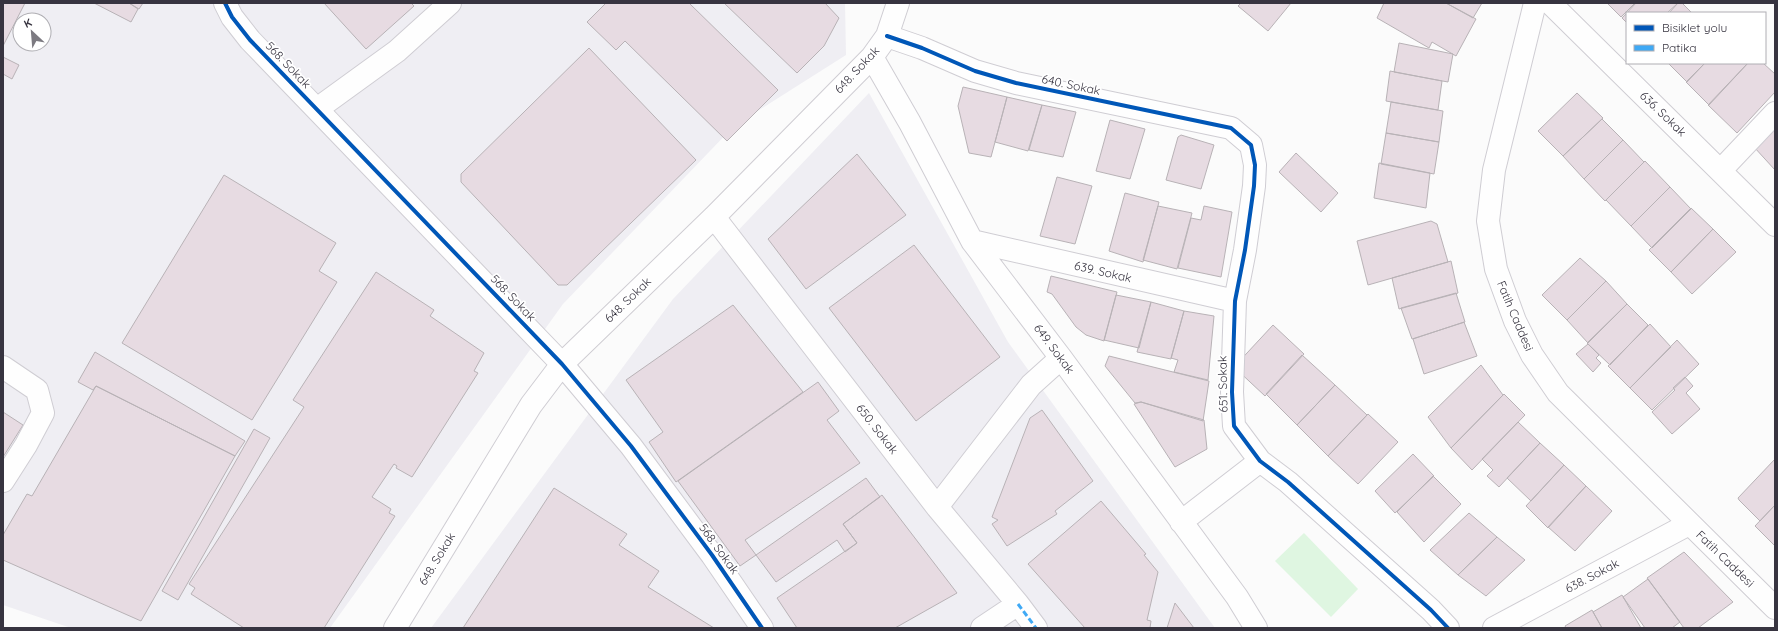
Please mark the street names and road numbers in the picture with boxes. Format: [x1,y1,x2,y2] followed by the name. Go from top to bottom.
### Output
[262,38,314,91] street label: 568. Sokak
[831,43,882,96] street label: 648. Sokak
[1040,71,1102,98] street label: 640. Sokak
[1637,88,1690,139] street label: 636. Sokak
[1073,258,1133,285] street label: 639. Sokak
[487,271,539,324] street label: 568. Sokak
[601,274,654,326] street label: 648. Sokak
[1494,278,1537,353] street label: Fatih Caddesi
[1031,321,1078,377] street label: 649. Sokak
[1215,355,1230,413] street label: 651. Sokak
[853,401,902,457] street label: 650. Sokak
[696,520,743,577] street label: 568. Sokak
[1693,527,1758,590] street label: Fatih Caddesi
[415,530,458,588] street label: 648. Sokak
[1562,555,1621,596] street label: 638. Sokak

